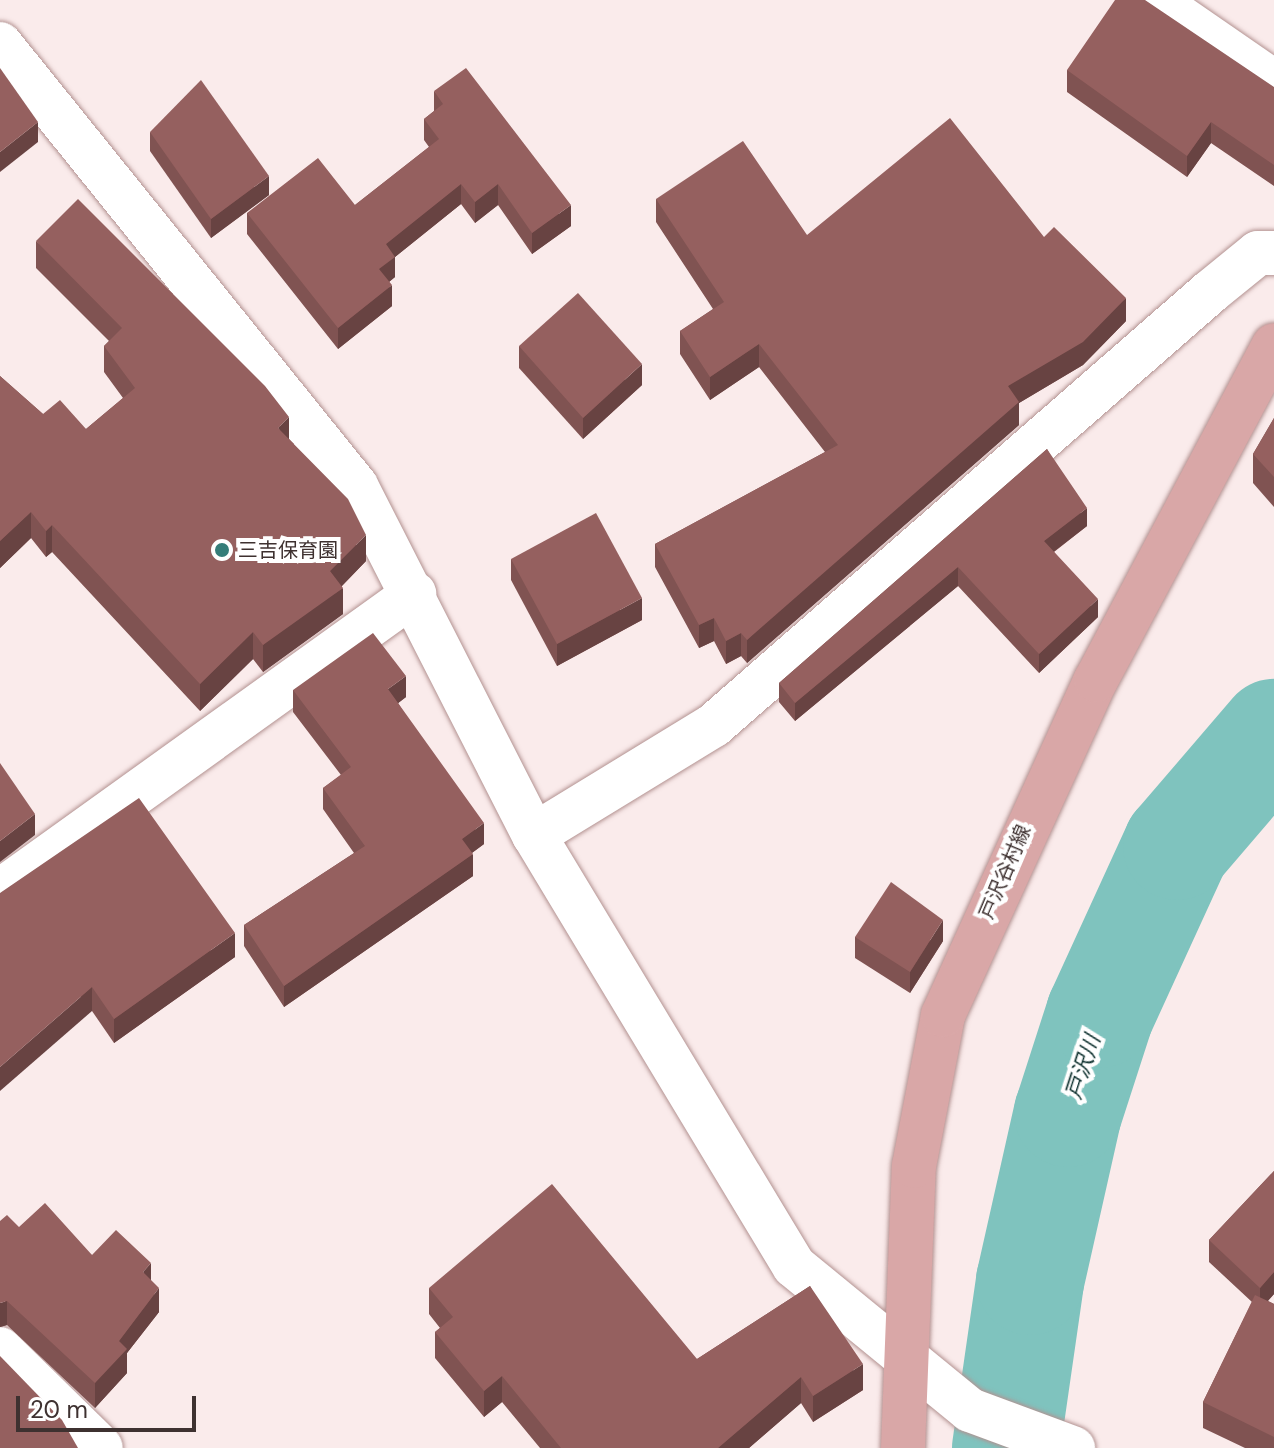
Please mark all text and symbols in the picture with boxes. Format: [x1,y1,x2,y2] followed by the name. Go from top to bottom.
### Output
[238,538,338,562] place label: 三吉保育園
[213,541,231,559] marker: 三吉保育園
[974,821,1036,923] street label: 戸沢谷村線
[1060,1032,1106,1102] water label: 戸沢川
[20,1380,200,1430] scale bar
[30,1394,88,1425] text: 20 m

